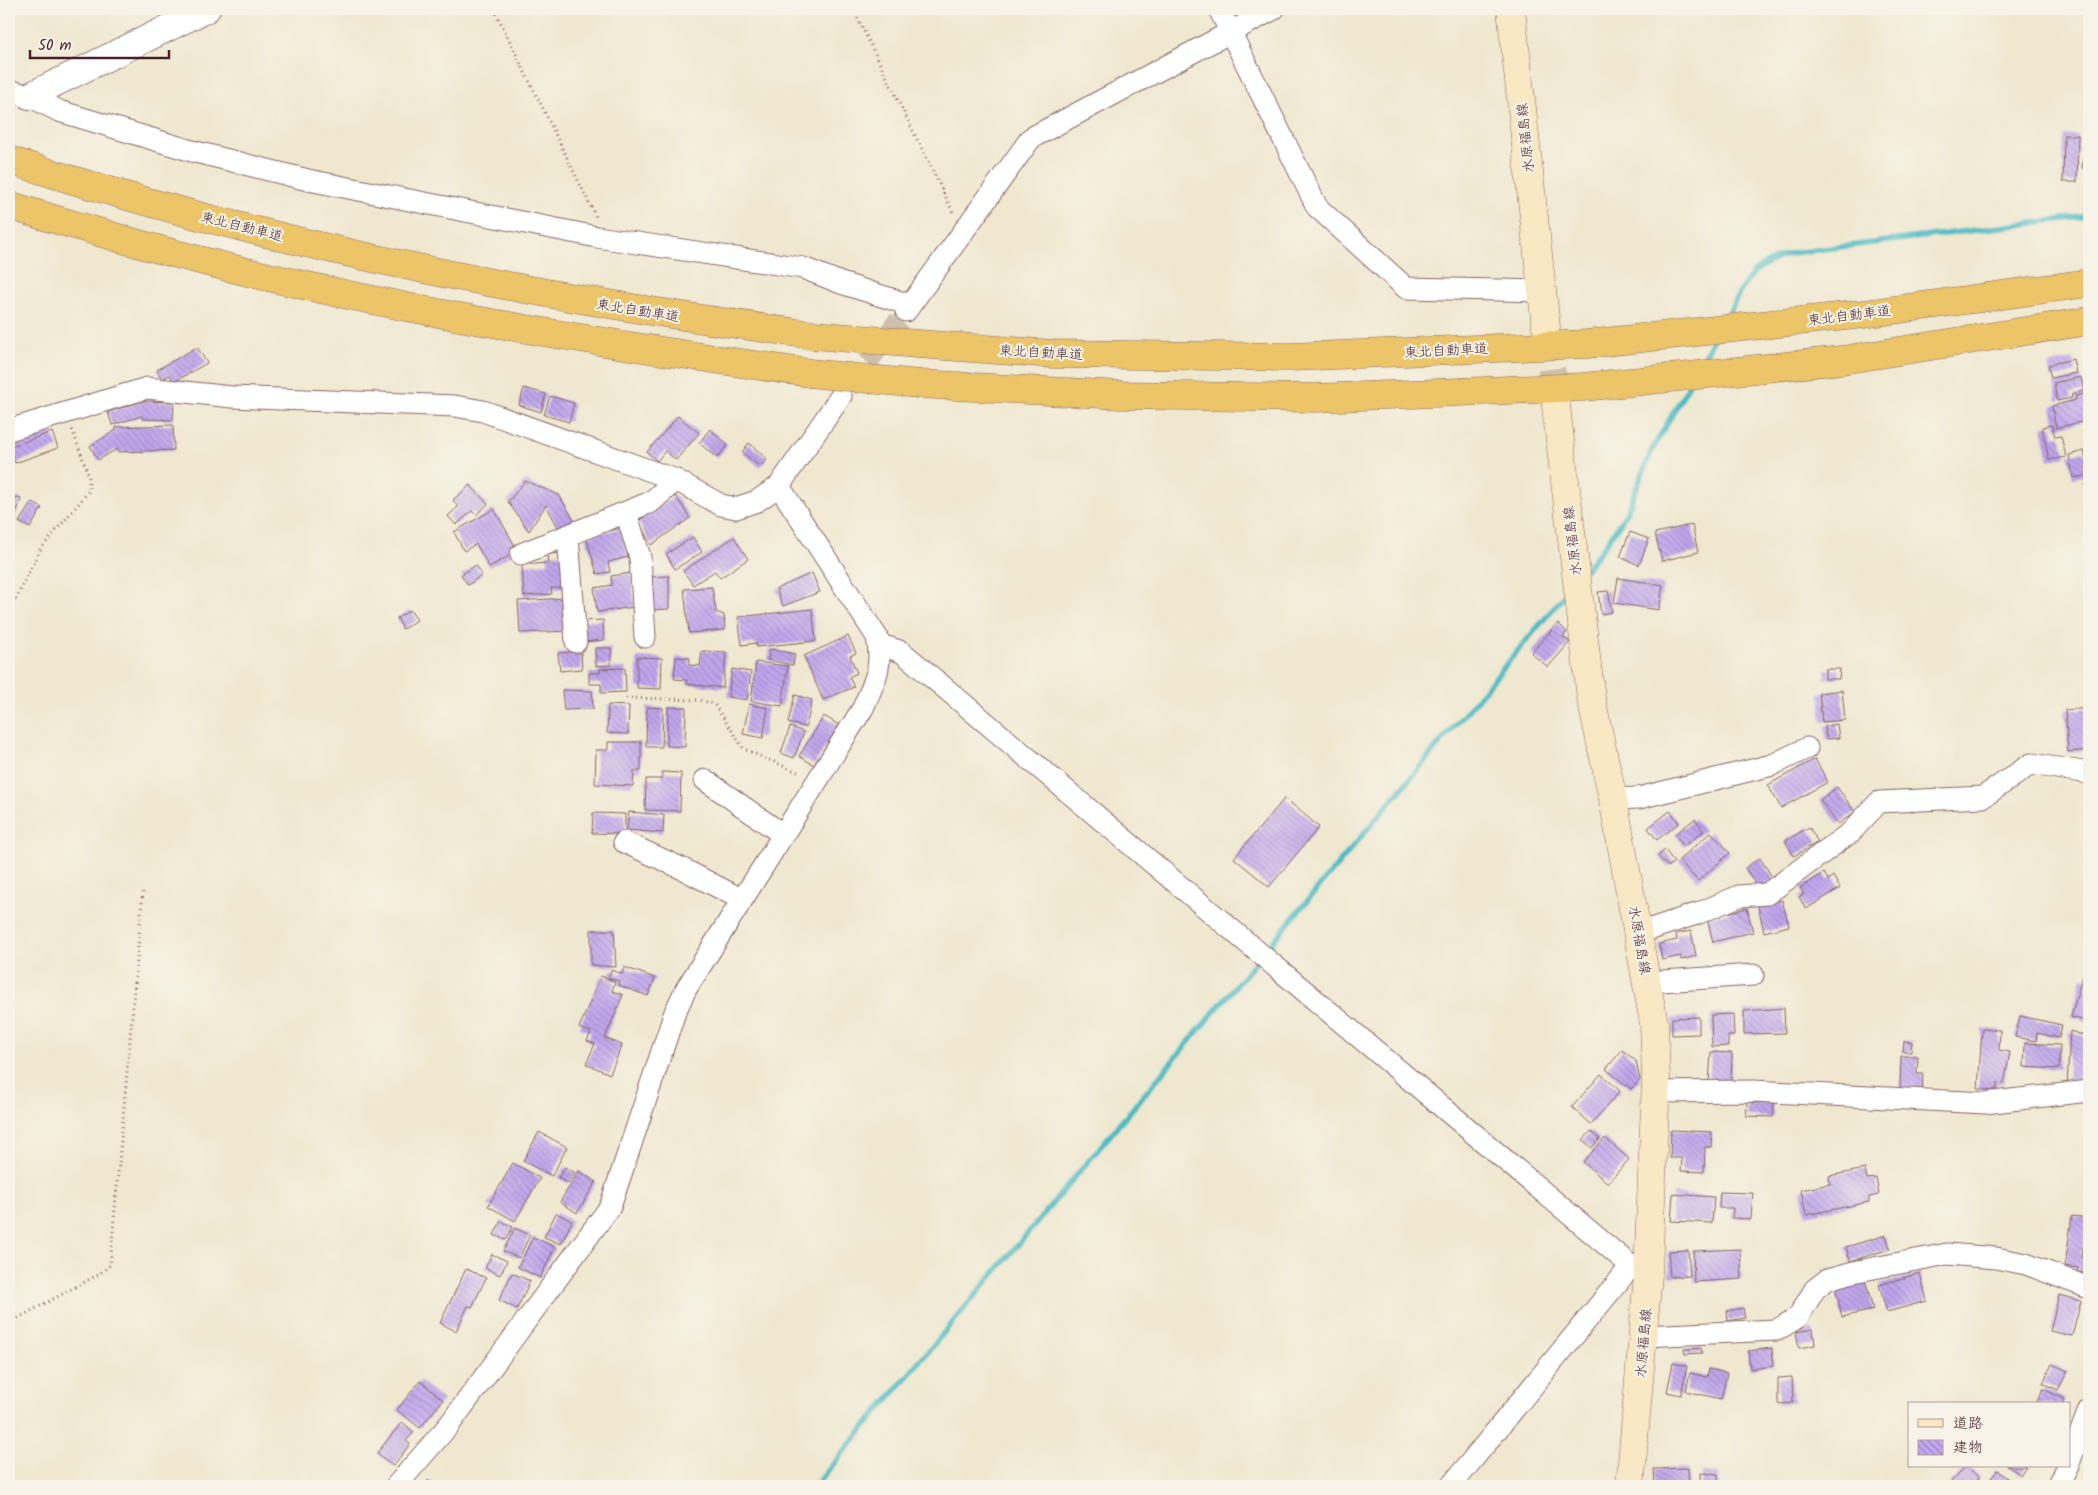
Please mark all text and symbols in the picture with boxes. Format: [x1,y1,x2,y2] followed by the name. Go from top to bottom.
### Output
[30,28,169,60] scale bar
[38,34,72,58] text: 50 m
[1511,102,1541,174] street label: 水原福島線
[198,206,285,248] street label: 東北自動車道
[595,294,681,328] street label: 東北自動車道
[1806,300,1892,332] street label: 東北自動車道
[1404,338,1489,364] street label: 東北自動車道
[998,340,1083,366] street label: 東北自動車道
[1558,505,1588,577] street label: 水原福島線
[1622,904,1656,977] street label: 水原福島線
[1630,1307,1658,1379] street label: 水原福島線
[1908,1402,2070,1468] legend
[1953,1412,1983,1436] text: 道路
[1953,1436,1983,1460] text: 建物

